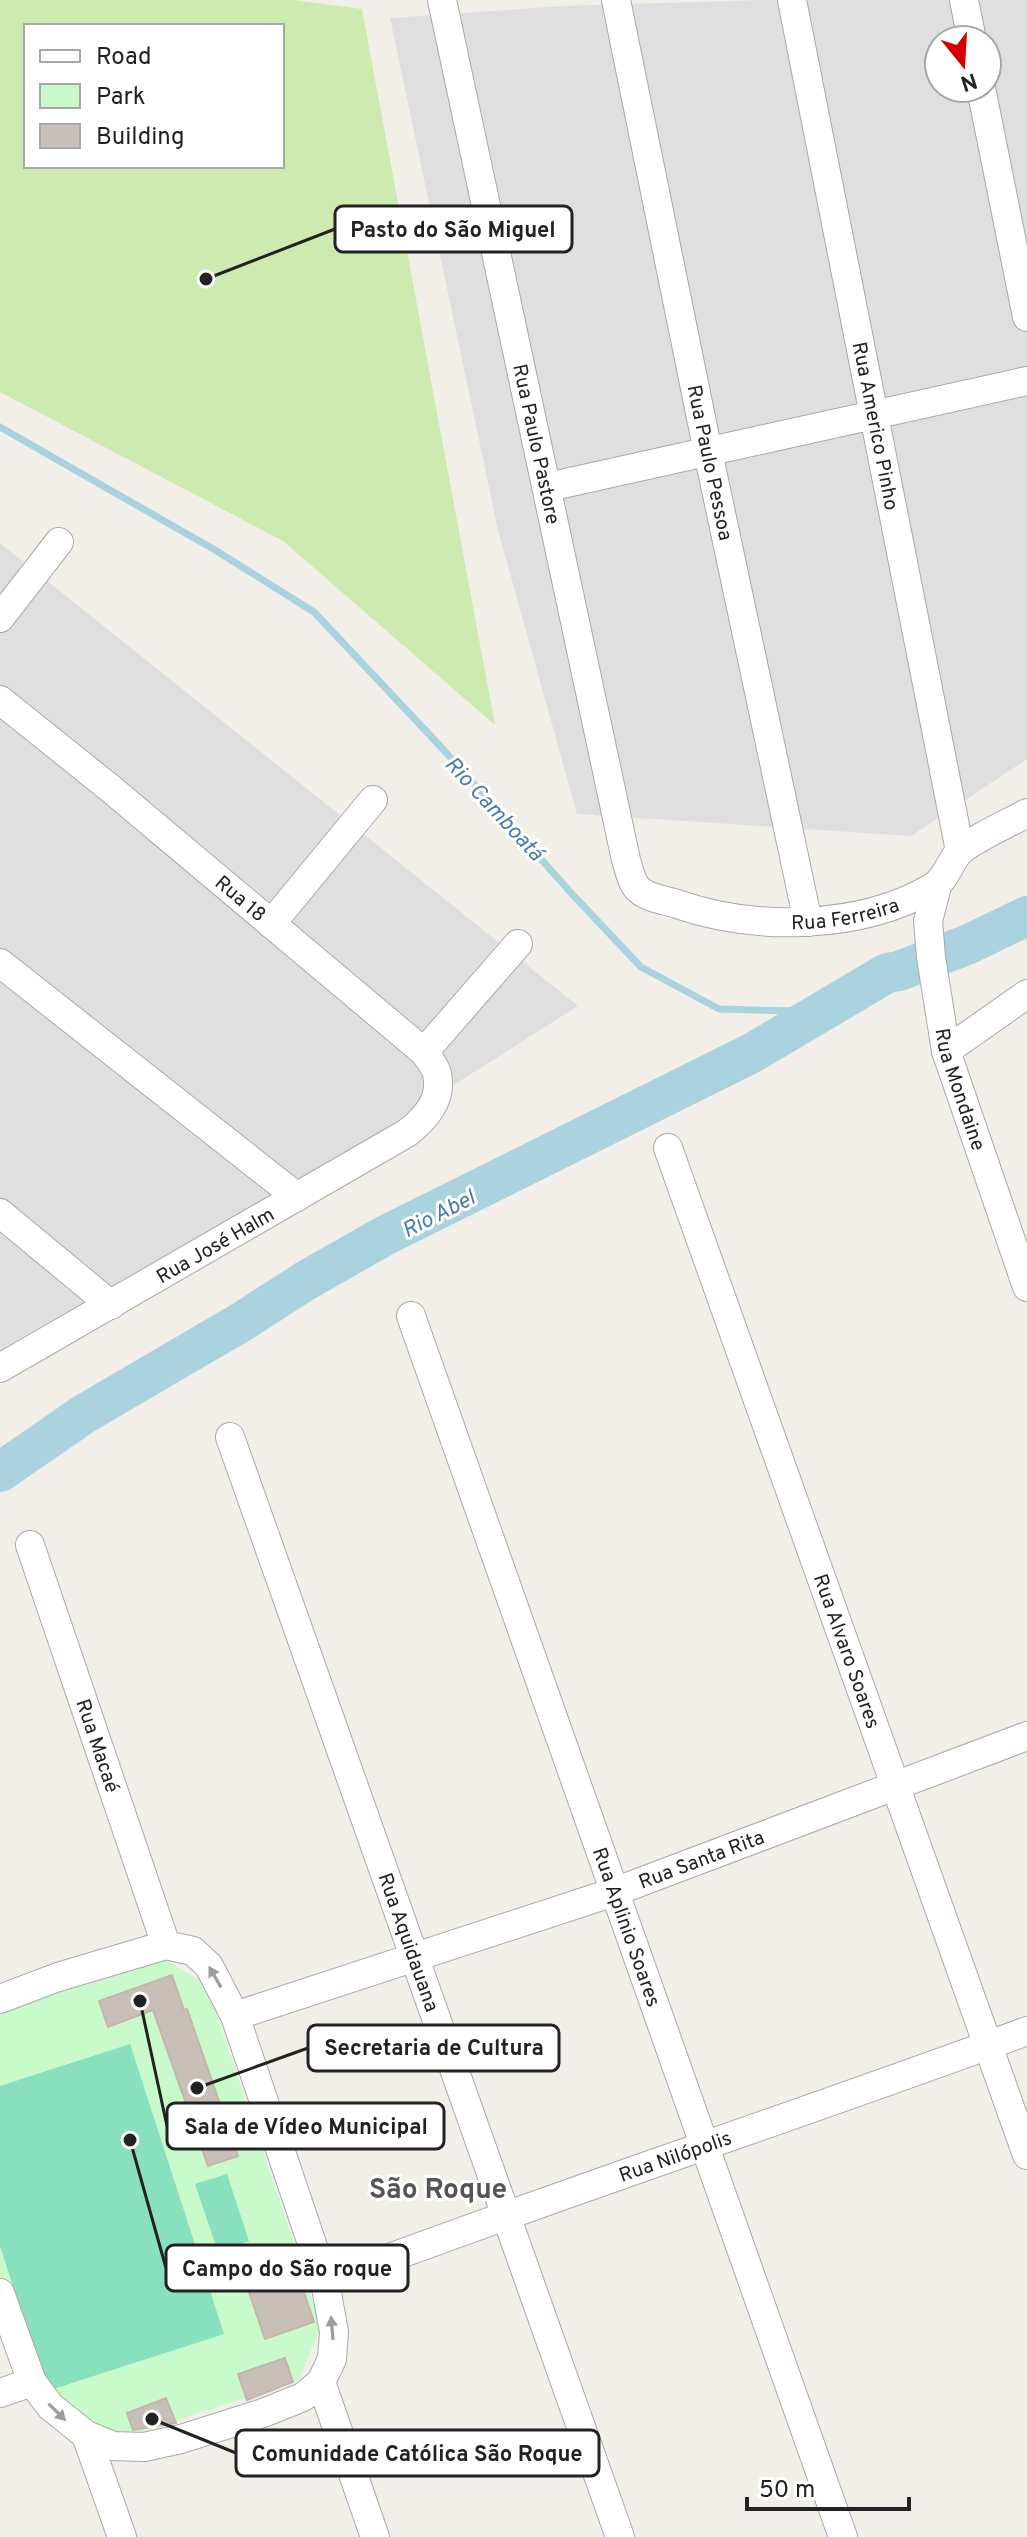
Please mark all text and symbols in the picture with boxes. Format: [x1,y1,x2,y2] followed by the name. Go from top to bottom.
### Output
[24,24,284,168] legend
[923,24,1003,104] north arrow
[96,43,152,73] text: Road
[957,65,980,96] text: N
[96,83,146,113] text: Park
[96,123,185,153] text: Building
[335,206,572,252] callout: Pasto do São Miguel
[350,218,556,245] text: Pasto do São Miguel
[845,340,903,513] street label: Rua Americo Pinho
[505,362,565,527] street label: Rua Paulo Pastore
[680,383,737,543] street label: Rua Paulo Pessoa
[438,752,550,869] water label: Rio Camboatá
[209,871,271,929] street label: Rua 18
[791,893,903,937] street label: Rua Ferreira
[928,1026,990,1155] street label: Rua Mondaine
[398,1185,481,1245] water label: Rio Abel
[152,1202,280,1291] street label: Rua José Halm
[806,1571,885,1733] street label: Rua Alvaro Soares
[68,1696,124,1797] street label: Rua Macaé
[635,1825,768,1896] street label: Rua Santa Rita
[585,1844,665,2011] street label: Rua Aplinio Soares
[371,1870,444,2016] street label: Rua Aquidauana
[208,1966,222,1988] one-way arrow
[308,2025,559,2071] callout: Secretaria de Cultura
[324,2036,544,2063] text: Secretaria de Cultura
[167,2103,444,2149] callout: Sala de Vídeo Municipal
[184,2115,428,2142] text: Sala de Vídeo Municipal
[616,2126,736,2190] street label: Rua Nilópolis
[369,2173,507,2209] district label: São Roque
[166,2245,408,2291] callout: Campo do São roque
[182,2257,392,2284] text: Campo do São roque
[325,2316,338,2341] one-way arrow
[47,2402,66,2421] one-way arrow
[236,2430,599,2476] callout: Comunidade Católica São Roque
[252,2442,583,2469] text: Comunidade Católica São Roque
[747,2461,909,2511] scale bar
[759,2476,815,2506] text: 50 m

